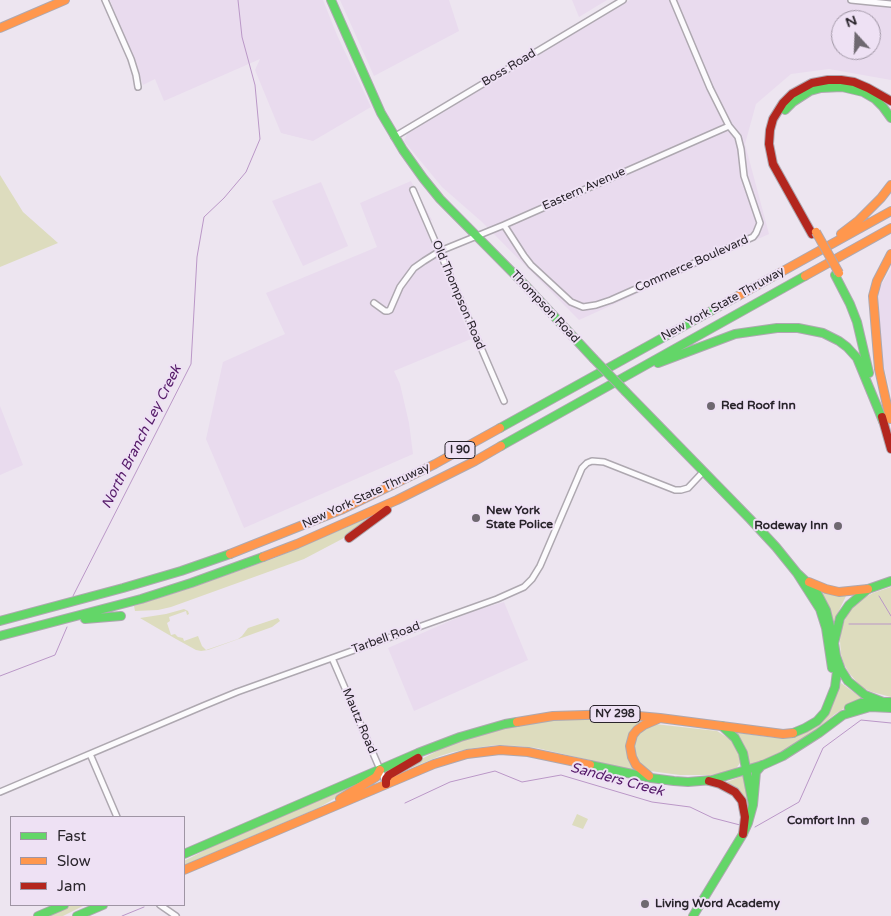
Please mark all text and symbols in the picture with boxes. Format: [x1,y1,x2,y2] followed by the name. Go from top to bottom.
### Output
[831,10,881,60] north arrow
[843,11,859,31] text: N
[479,46,539,90] street label: Boss Road
[540,164,628,214] street label: Eastern Avenue
[633,233,751,295] street label: Commerce Boulevard
[428,238,488,352] street label: Old Thompson Road
[659,264,787,344] street label: New York State Thruway
[508,268,582,346] street label: Thompson Road
[98,362,186,512] water label: North Branch Ley Creek
[721,399,796,413] place label: Red Roof Inn
[705,400,717,412] marker: Red Roof Inn
[445,442,475,458] road number: I 90
[300,460,432,532] street label: New York State Thruway
[486,504,553,532] place label: New York State Police
[470,512,482,524] marker: New York State Police
[754,519,828,533] place label: Rodeway Inn
[832,520,844,532] marker: Rodeway Inn
[350,619,422,657] street label: Tarbell Road
[339,686,379,756] street label: Mautz Road
[590,706,640,722] road number: NY 298
[569,759,665,801] water label: Sanders Creek
[787,814,855,828] place label: Comfort Inn
[859,815,871,827] marker: Comfort Inn
[10,816,185,906] legend
[57,827,86,845] text: Fast
[57,852,91,870] text: Slow
[57,877,86,895] text: Jam
[655,897,780,911] place label: Living Word Academy
[639,898,651,910] marker: Living Word Academy

